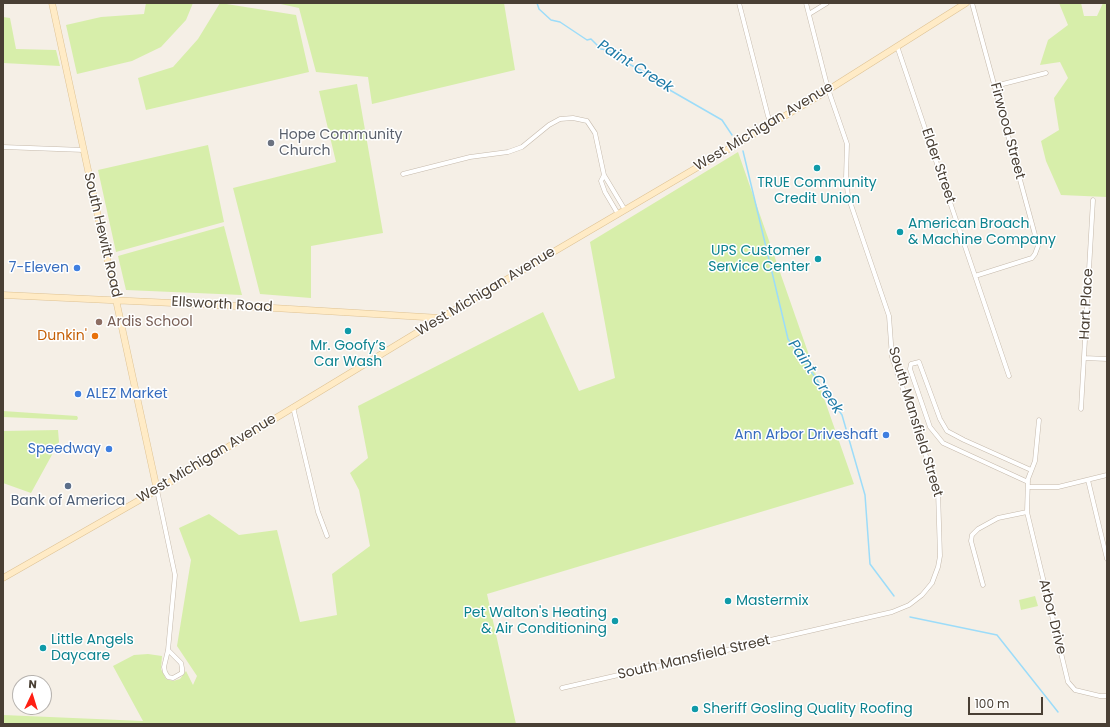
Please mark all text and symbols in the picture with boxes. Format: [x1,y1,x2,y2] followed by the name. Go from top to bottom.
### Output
[594,37,676,97] water label: Paint Creek
[691,79,837,175] street label: West Michigan Avenue
[986,81,1028,181] street label: Firwood Street
[917,126,959,206] street label: Elder Street
[279,127,402,160] place label: Hope Community Church
[266,138,276,148] marker: Hope Community Church
[812,163,822,173] marker: TRUE Community Credit Union
[79,171,125,299] street label: South Hewitt Road
[757,175,877,208] place label: TRUE Community Credit Union
[908,216,1056,248] place label: American Broach & Machine Company
[895,227,905,237] marker: American Broach & Machine Company
[708,243,810,276] place label: UPS Customer Service Center
[413,244,559,340] street label: West Michigan Avenue
[813,254,823,264] marker: UPS Customer Service Center
[9,260,69,276] place label: 7-Eleven
[72,263,82,273] marker: 7-Eleven
[1077,268,1097,340] street label: Hart Place
[171,294,273,316] street label: Ellsworth Road
[107,314,193,330] place label: Ardis School
[94,317,104,327] marker: Ardis School
[343,326,353,336] marker: Mr. Goofy’s Car Wash
[37,328,87,344] place label: Dunkin'
[90,331,100,341] marker: Dunkin'
[784,337,846,417] water label: Paint Creek
[310,338,386,370] place label: Mr. Goofy’s Car Wash
[884,345,946,499] street label: South Mansfield Street
[86,386,168,402] place label: ALEZ Market
[73,389,83,399] marker: ALEZ Market
[134,411,280,507] street label: West Michigan Avenue
[734,427,878,443] place label: Ann Arbor Driveshaft
[881,430,891,440] marker: Ann Arbor Driveshaft
[28,441,101,457] place label: Speedway
[104,444,114,454] marker: Speedway
[63,481,73,491] marker: Bank of America
[11,493,125,509] place label: Bank of America
[1035,578,1069,656] street label: Arbor Drive
[736,593,808,609] place label: Mastermix
[723,596,733,606] marker: Mastermix
[464,605,607,638] place label: Pet Walton's Heating & Air Conditioning
[610,616,620,626] marker: Pet Walton's Heating & Air Conditioning
[51,632,134,664] place label: Little Angels Daycare
[616,632,772,684] street label: South Mansfield Street
[38,643,48,653] marker: Little Angels Daycare
[12,675,52,715] north arrow
[28,676,37,692] text: N
[970,689,1045,715] scale bar
[975,695,1009,712] text: 100 m
[703,701,913,717] place label: Sheriff Gosling Quality Roofing
[690,704,700,714] marker: Sheriff Gosling Quality Roofing

